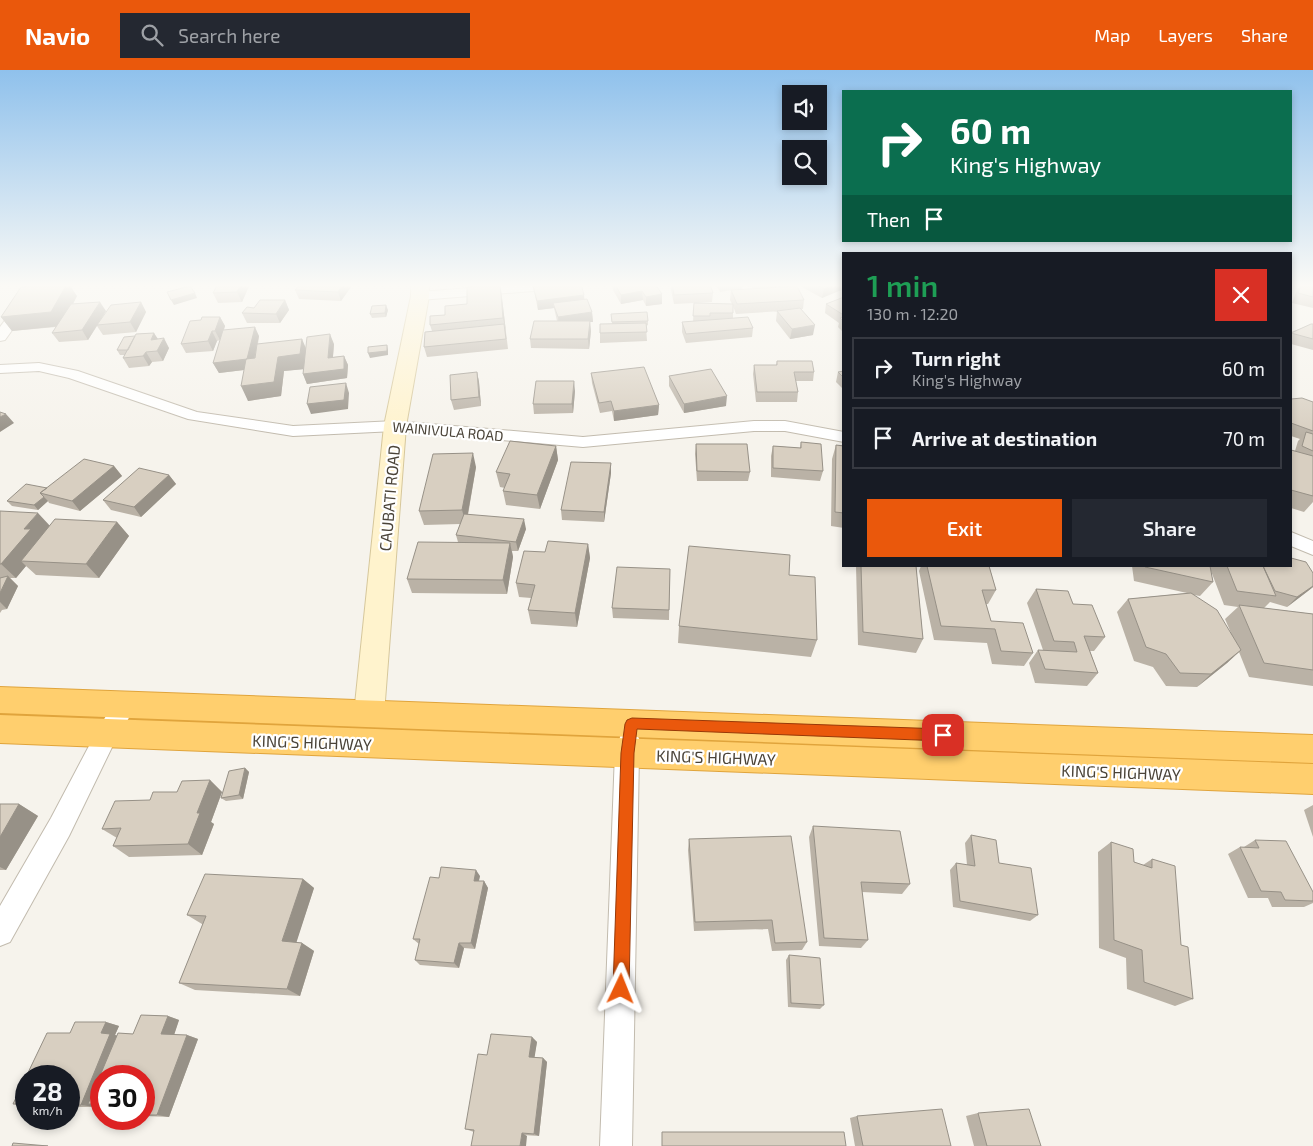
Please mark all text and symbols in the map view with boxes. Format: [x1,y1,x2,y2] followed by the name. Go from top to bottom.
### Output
[120,13,470,58] search box
[25,21,90,50] text: Navio
[138,21,166,49] icon: search
[178,24,280,47] text: Search here
[1094,24,1130,46] text: Map
[1158,24,1213,46] text: Layers
[1241,24,1288,46] text: Share
[782,85,827,185] map controls
[782,85,827,130] button: sound
[950,109,1031,151] text: 60 m
[867,110,932,175] icon: right
[782,140,827,185] button: search
[950,151,1101,177] text: King's Highway
[920,205,948,233] icon: arrive
[867,208,910,231] text: Then
[867,267,938,303] text: 1 min
[1215,269,1267,321] button: close
[867,304,958,323] text: 130 m · 12:20
[912,347,1000,370] text: Turn right
[869,354,897,382] icon: right
[1222,357,1265,380] text: 60 m
[912,370,1022,389] text: King's Highway
[392,418,504,444] street label: WAINIVULA ROAD
[869,424,897,452] icon: arrive
[912,427,1097,450] text: Arrive at destination
[1223,427,1265,450] text: 70 m
[375,444,403,552] street label: CAUBATI ROAD
[867,499,1062,557] button: Exit
[1072,499,1267,557] button: Share
[922,714,964,756] pin
[929,721,957,749] icon: arrive
[252,730,372,754] street label: KING'S HIGHWAY
[656,745,776,769] street label: KING'S HIGHWAY
[1061,760,1181,784] street label: KING'S HIGHWAY
[594,962,646,1014] position arrow
[90,1065,155,1130] speed limit sign: 30
[32,1076,63,1106] text: 28
[33,1103,62,1117] text: km/h

